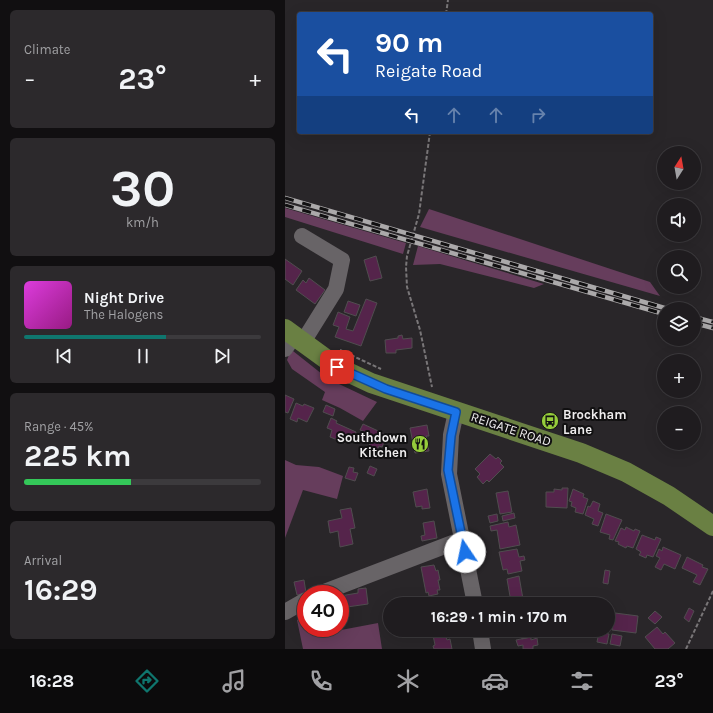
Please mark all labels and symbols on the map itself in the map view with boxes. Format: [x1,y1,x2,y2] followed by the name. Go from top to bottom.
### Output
[657,146,701,190] north arrow
[320,350,354,384] pin
[563,407,627,437] place label: Brockham Lane
[469,409,553,449] street label: REIGATE ROAD
[540,411,560,431] bus stop icon: Brockham Lane
[337,430,407,460] place label: Southdown Kitchen
[410,434,430,454] restaurant icon: Southdown Kitchen
[444,531,486,573] position arrow
[297,585,349,637] speed limit sign: 40

